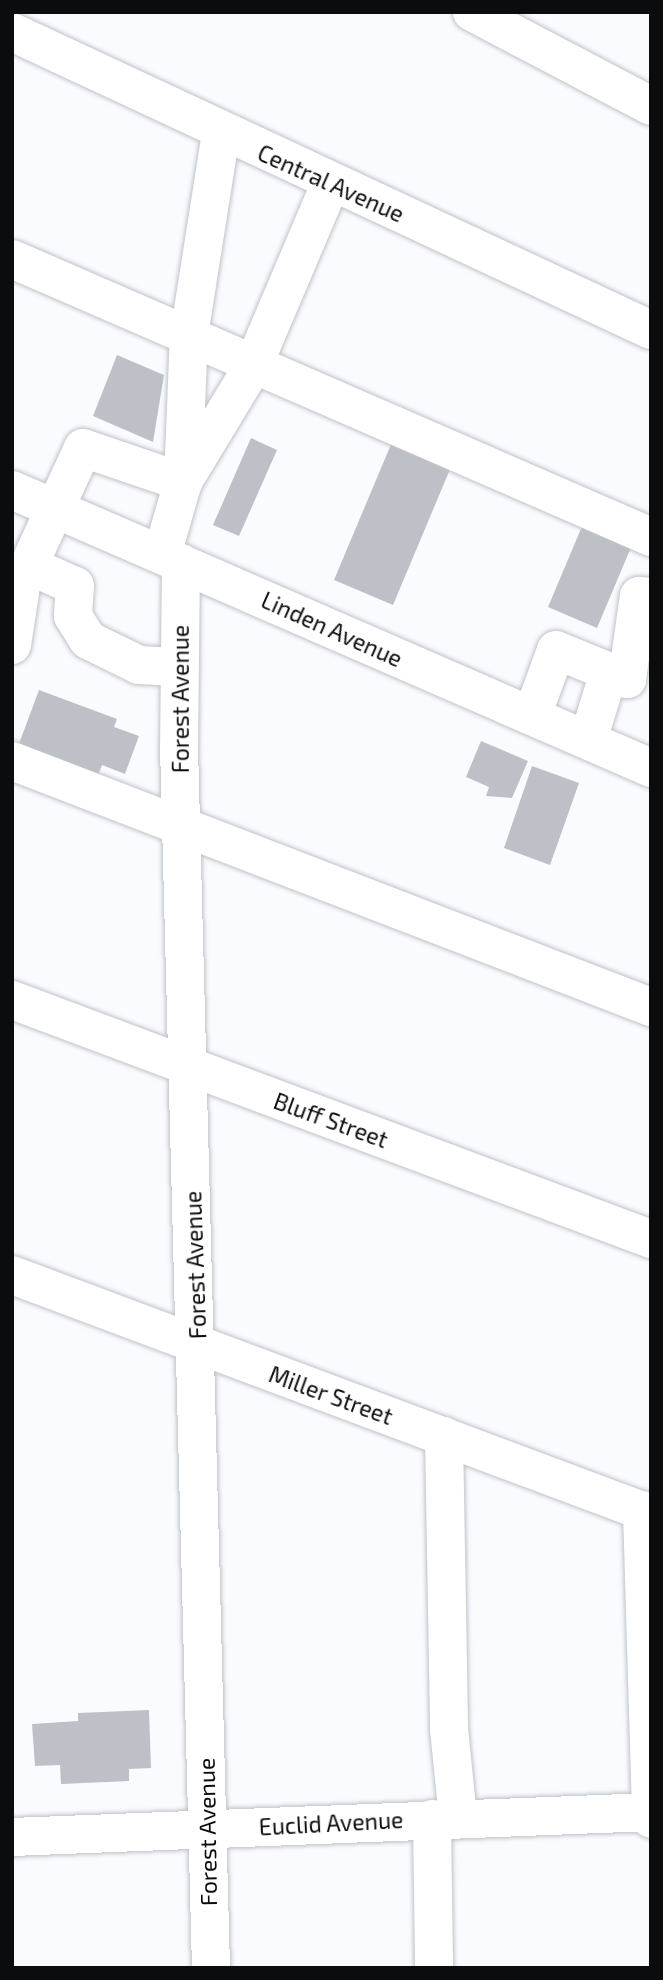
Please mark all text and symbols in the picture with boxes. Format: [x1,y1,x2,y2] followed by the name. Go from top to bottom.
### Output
[253,138,409,228] street label: Central Avenue
[257,585,407,673] street label: Linden Avenue
[166,624,194,774] street label: Forest Avenue
[270,1087,392,1153] street label: Bluff Street
[179,1190,211,1340] street label: Forest Avenue
[265,1360,397,1430] street label: Miller Street
[192,1757,222,1907] street label: Forest Avenue
[258,1805,404,1841] street label: Euclid Avenue

